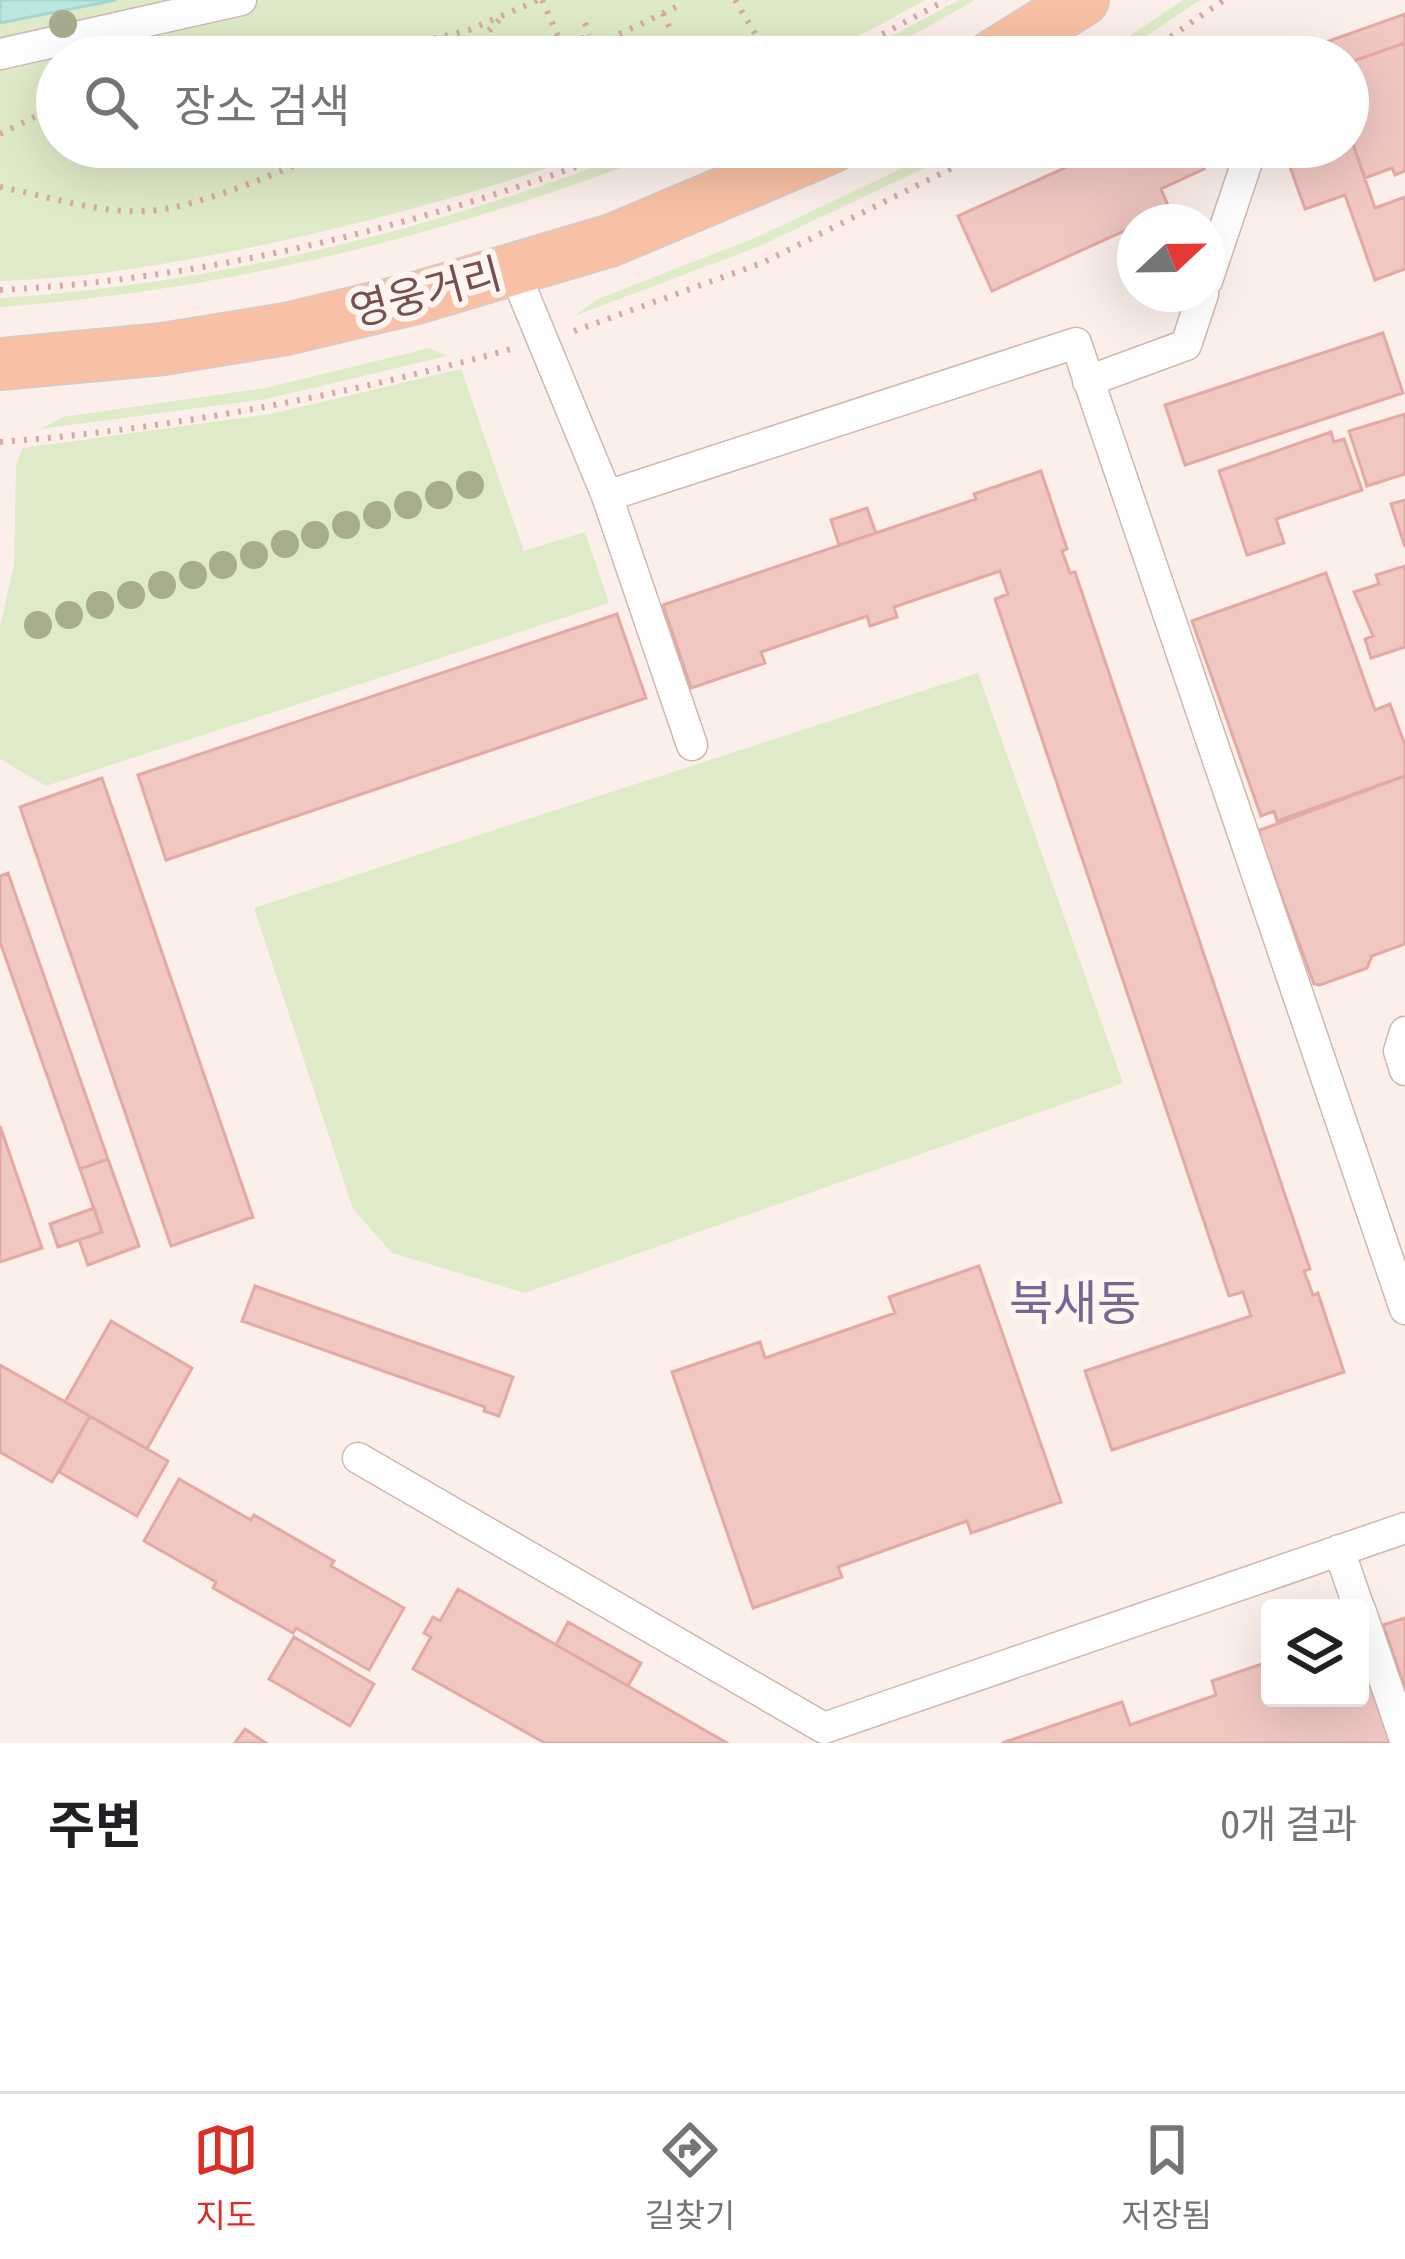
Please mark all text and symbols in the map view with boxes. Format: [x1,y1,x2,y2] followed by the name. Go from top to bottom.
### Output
[36,36,1369,168] search box
[78,69,144,135] icon: search
[174,80,350,134] text: 장소 검색
[1117,204,1225,312] north arrow
[345,249,507,337] street label: 영웅거리
[1009,1275,1141,1333] district label: 북새동
[1261,1599,1369,1707] map controls
[1261,1599,1369,1707] button: layers
[48,1795,142,1857] text: 주변
[1220,1802,1357,1848] text: 0개 결과
[193,2117,259,2237] tab: 지도
[644,2117,735,2237] tab: 길찾기
[1121,2117,1212,2237] tab: 저장됨

